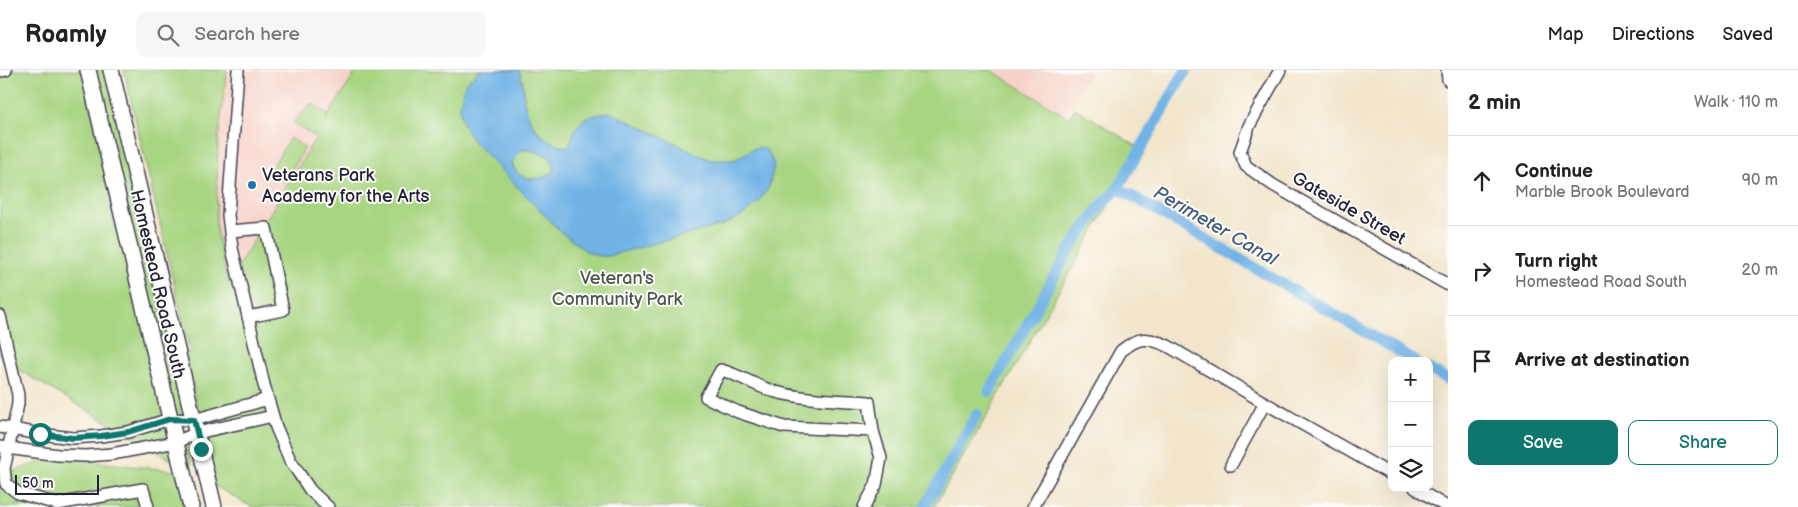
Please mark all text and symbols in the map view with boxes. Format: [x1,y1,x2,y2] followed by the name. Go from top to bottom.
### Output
[136,12,486,57] search box
[25,20,106,49] text: Roamly
[154,21,182,49] icon: search
[194,23,300,46] text: Search here
[1548,24,1584,45] text: Map
[1612,24,1694,45] text: Directions
[1722,24,1773,45] text: Saved
[1468,90,1521,115] text: 2 min
[1694,93,1778,112] text: Walk · 110 m
[1515,160,1593,183] text: Continue
[262,165,430,207] place label: Veterans Park Academy for the Arts
[1288,167,1410,250] street label: Gateside Street
[1468,167,1496,195] icon: ahead
[1742,171,1778,190] text: 90 m
[246,179,258,191] marker: Veterans Park Academy for the Arts
[1149,182,1282,271] water label: Perimeter Canal
[1515,183,1690,202] text: Marble Brook Boulevard
[126,188,189,381] street label: Homestead Road South
[1515,250,1598,273] text: Turn right
[1468,257,1496,285] icon: right
[1742,261,1778,280] text: 20 m
[552,268,682,310] park label: Veteran's Community Park
[1515,273,1687,292] text: Homestead Road South
[1468,347,1496,375] icon: arrive
[1515,349,1690,372] text: Arrive at destination
[1388,357,1433,492] map controls
[1388,357,1433,402] button: +
[1388,402,1433,447] button: −
[1468,420,1618,465] button: Save
[1628,420,1778,465] button: Share
[29,423,52,446] route start
[190,438,213,461] route end
[1388,447,1433,492] button: layers
[15,472,99,495] scale bar
[22,475,54,492] text: 50 m

